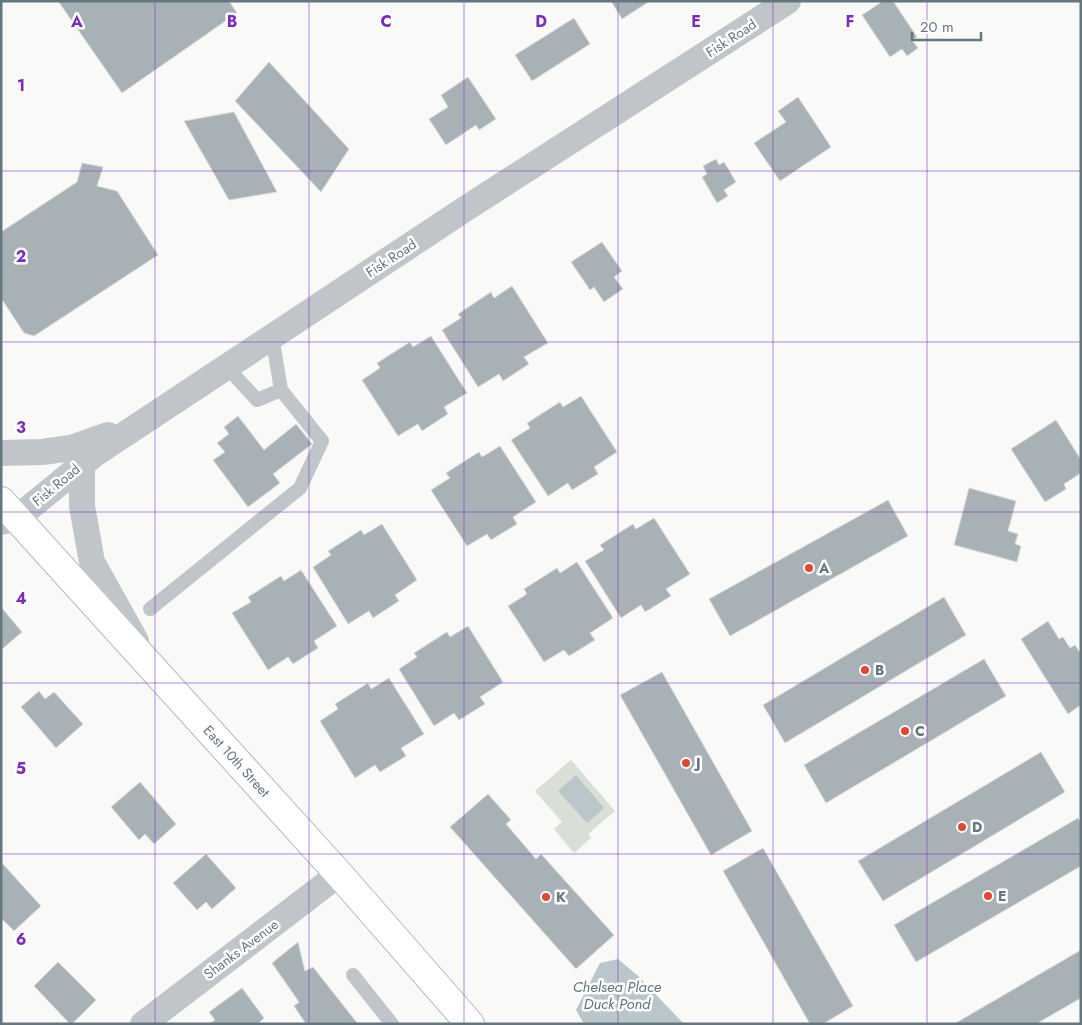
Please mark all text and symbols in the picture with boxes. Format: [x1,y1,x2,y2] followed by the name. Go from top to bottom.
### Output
[70,10,83,33] text: A
[227,10,237,33] text: B
[380,10,392,33] text: C
[535,10,547,33] text: D
[691,10,701,33] text: E
[846,10,854,33] text: F
[912,10,981,42] scale bar
[702,14,760,62] street label: Fisk Road
[920,16,954,38] text: 20 m
[17,74,25,97] text: 1
[362,234,420,282] street label: Fisk Road
[16,245,26,268] text: 2
[16,416,26,439] text: 3
[28,459,84,511] street label: Fisk Road
[818,558,830,578] place label: A
[803,562,815,574] marker: A
[15,587,27,610] text: 4
[875,660,884,680] place label: B
[859,664,871,676] marker: B
[199,721,275,802] street label: East 10th Street
[915,721,925,741] place label: C
[899,725,911,737] marker: C
[693,753,701,773] place label: J
[16,757,26,780] text: 5
[680,757,692,769] marker: J
[972,817,982,837] place label: D
[956,821,968,833] marker: D
[998,886,1006,906] place label: E
[556,887,566,907] place label: K
[982,890,994,902] marker: E
[540,891,552,903] marker: K
[200,914,282,984] street label: Shanks Avenue
[16,928,26,951] text: 6
[573,976,662,1015] water label: Chelsea Place Duck Pond

